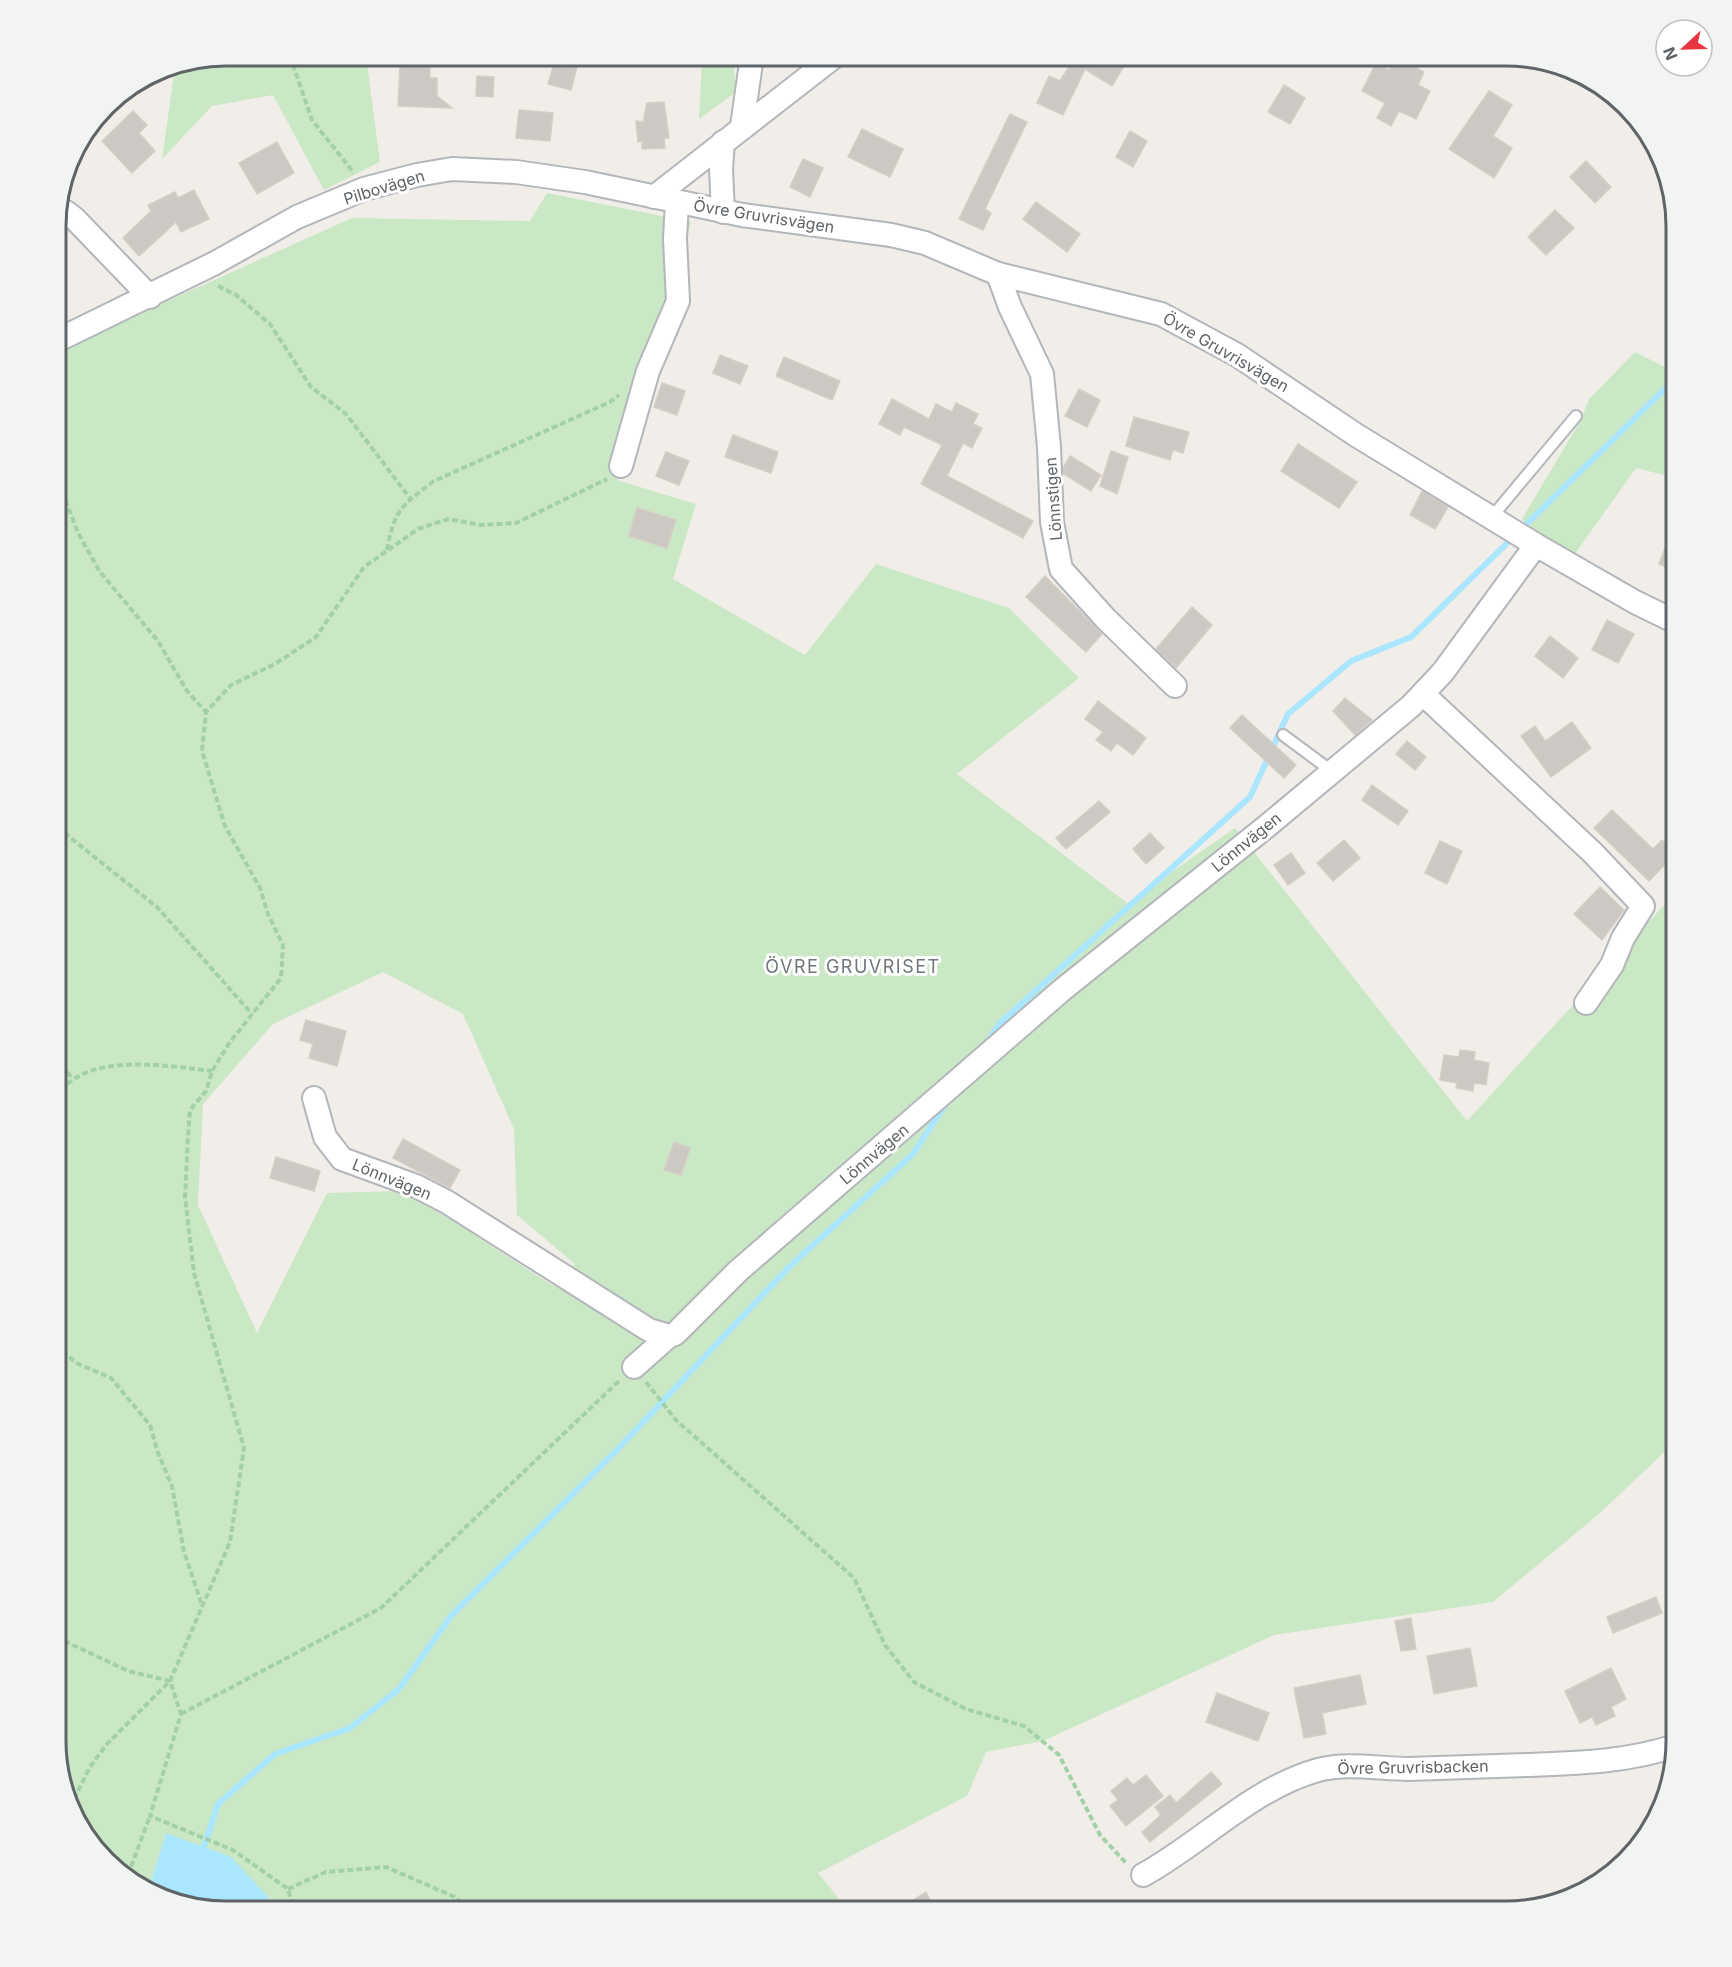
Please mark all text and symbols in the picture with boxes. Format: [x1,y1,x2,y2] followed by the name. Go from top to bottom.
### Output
[1654,18,1714,78] north arrow
[1659,44,1682,63] text: N
[341,165,427,209] street label: Pilbovägen
[692,195,836,237] street label: Övre Gruvrisvägen
[1159,308,1293,396] street label: Övre Gruvrisvägen
[1040,457,1066,541] street label: Lönnstigen
[1207,808,1285,876] street label: Lönnvägen
[765,955,941,977] district label: ÖVRE GRUVRISET
[835,1119,913,1189] street label: Lönnvägen
[349,1154,435,1204] street label: Lönnvägen
[1337,1756,1489,1778] street label: Övre Gruvrisbacken

